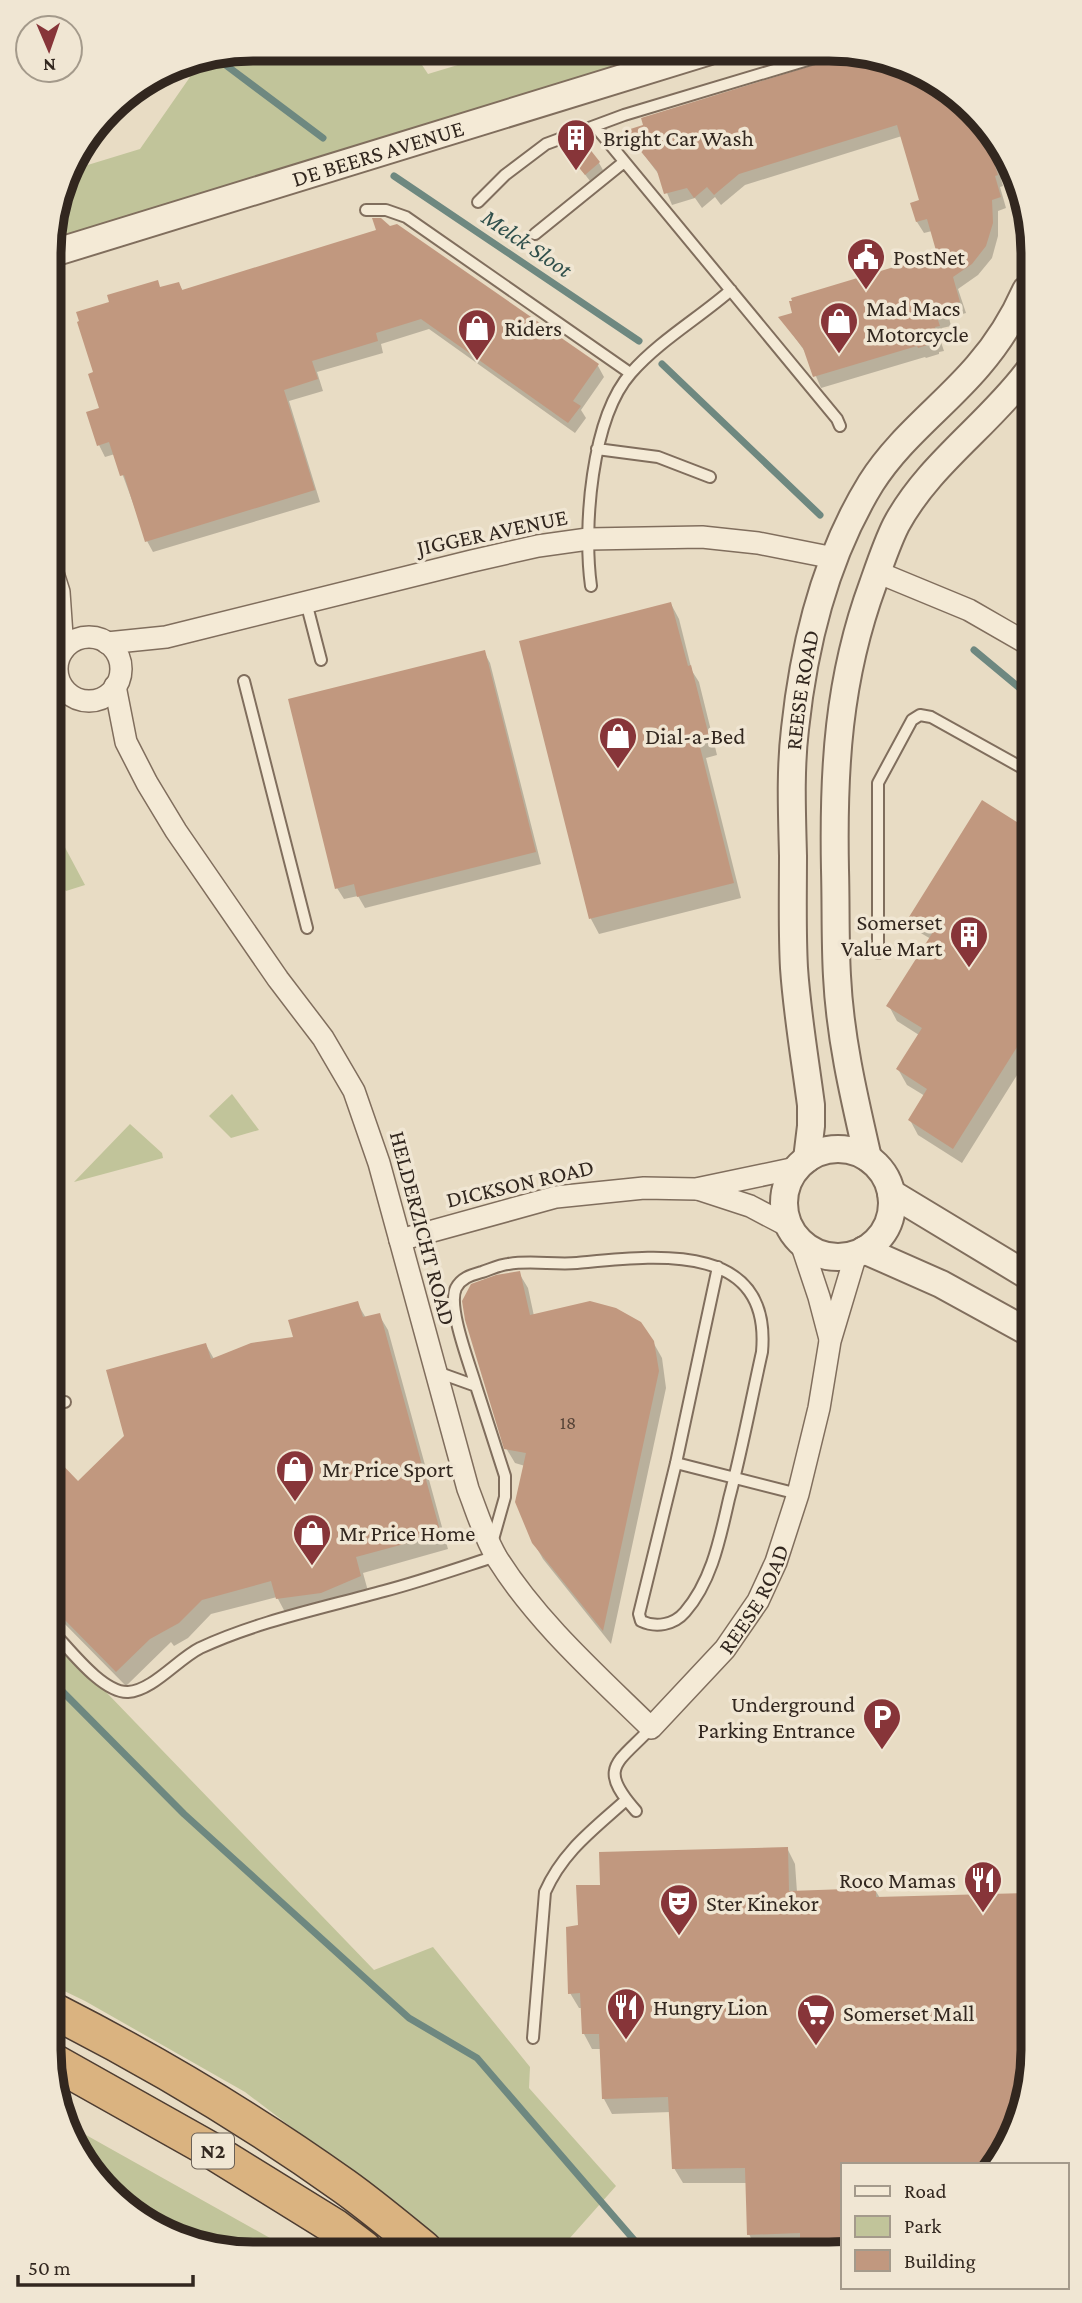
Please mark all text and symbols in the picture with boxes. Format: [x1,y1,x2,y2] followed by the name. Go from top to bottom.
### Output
[14,14,84,84] north arrow
[43,55,56,76] text: N
[289,115,467,192] street label: DE BEERS AVENUE
[555,117,597,172] building icon: Bright Car Wash
[603,125,754,151] place label: Bright Car Wash
[476,202,578,283] water label: Melck Sloot
[845,236,887,291] public building icon: PostNet
[893,244,965,270] place label: PostNet
[866,295,969,347] place label: Mad Macs Motorcycle
[818,300,860,355] shop icon: Mad Macs Motorcycle
[456,307,498,362] shop icon: Riders
[504,315,562,341] place label: Riders
[412,503,570,561] street label: JIGGER AVENUE
[780,627,824,751] street label: REESE ROAD
[597,715,639,770] shop icon: Dial-a-Bed
[645,723,745,749] place label: Dial-a-Bed
[841,909,942,961] place label: Somerset Value Mart
[948,914,990,969] building icon: Somerset Value Mart
[385,1128,461,1328] street label: HELDERZICHT ROAD
[444,1153,596,1213] street label: DICKSON ROAD
[560,1412,576,1433] house number: 18
[274,1448,316,1503] shop icon: Mr Price Sport
[322,1456,454,1482] place label: Mr Price Sport
[291,1512,333,1567] shop icon: Mr Price Home
[339,1520,475,1546] place label: Mr Price Home
[713,1541,794,1659] street label: REESE ROAD
[698,1691,855,1743] place label: Underground Parking Entrance
[861,1696,903,1751] parking icon: Underground Parking Entrance
[962,1859,1004,1914] restaurant icon: Roco Mamas
[839,1867,956,1893] place label: Roco Mamas
[658,1882,700,1937] theatre icon: Ster Kinekor
[706,1890,819,1916] place label: Ster Kinekor
[605,1986,647,2041] restaurant icon: Hungry Lion
[795,1992,837,2047] supermarket icon: Somerset Mall
[653,1994,768,2020] place label: Hungry Lion
[843,2000,975,2026] place label: Somerset Mall
[192,2134,234,2168] road number: N2
[841,2163,1068,2289] legend
[904,2179,947,2203] text: Road
[904,2214,941,2238] text: Park
[18,2244,192,2288] scale bar
[904,2249,976,2273] text: Building
[28,2256,71,2280] text: 50 m

